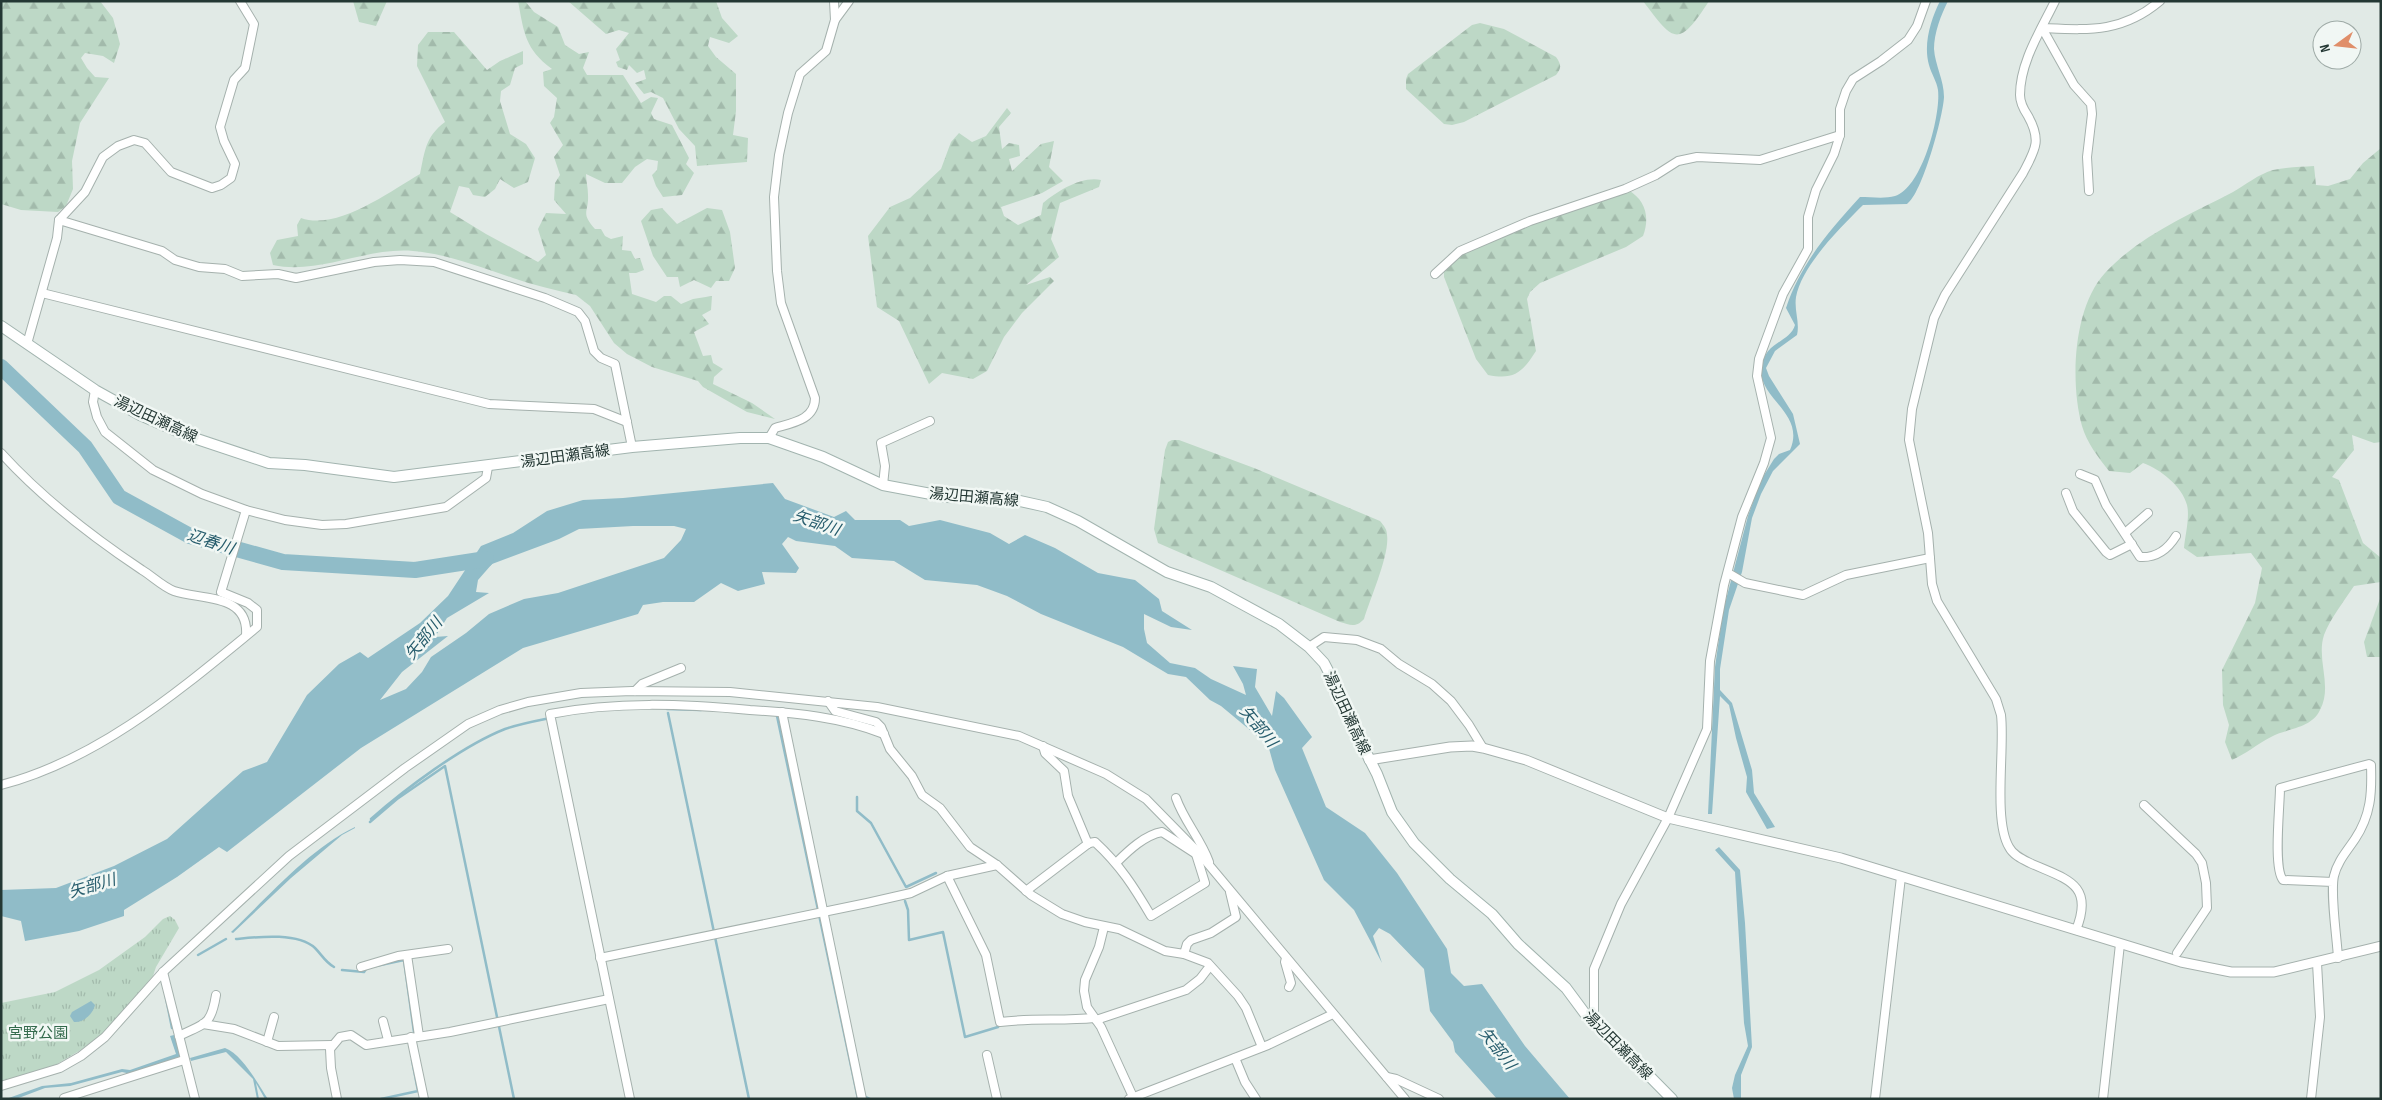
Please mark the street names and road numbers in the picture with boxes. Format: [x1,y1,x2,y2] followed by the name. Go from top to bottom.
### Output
[111,392,201,447] street label: 湯辺田瀬高線
[519,441,611,472] street label: 湯辺田瀬高線
[928,484,1020,511] street label: 湯辺田瀬高線
[1319,668,1374,758] street label: 湯辺田瀬高線
[1579,1007,1656,1084] street label: 湯辺田瀬高線

